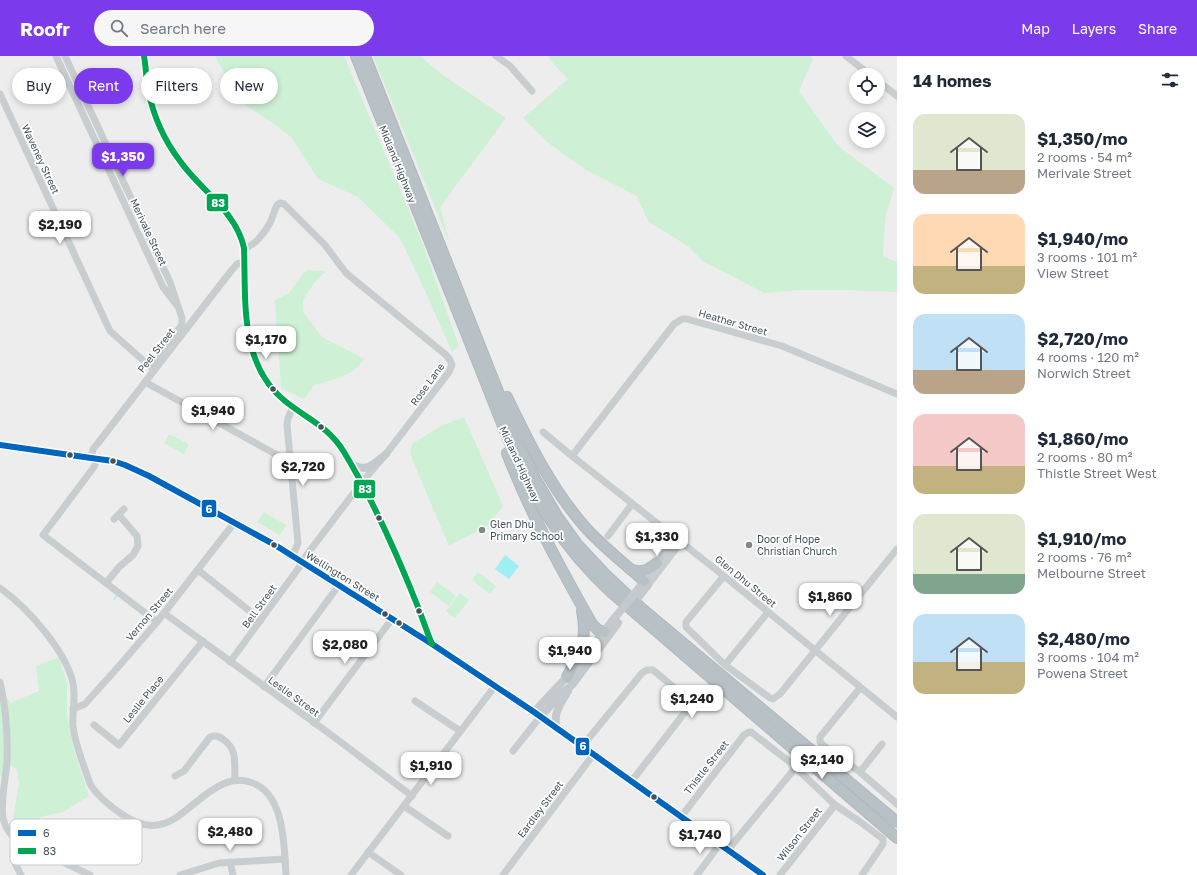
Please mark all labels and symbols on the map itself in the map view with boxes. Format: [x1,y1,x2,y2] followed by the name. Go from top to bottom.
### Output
[20,122,62,196] street label: Waveney Street
[377,123,419,205] street label: Midland Highway
[90,143,156,177] pin: $1,350
[206,193,229,212] line badge: 83
[128,196,170,268] street label: Merivale Street
[211,196,225,209] text: 83
[27,211,93,245] pin: $2,190
[697,306,769,338] street label: Heather Street
[135,325,177,375] street label: Peel Street
[233,326,299,360] pin: $1,170
[408,360,447,408] street label: Rose Lane
[268,384,278,394] unlabelled marker
[180,397,246,431] pin: $1,940
[316,422,326,432] unlabelled marker
[497,424,543,504] street label: Midland Highway
[65,450,75,460] unlabelled marker
[270,453,336,487] pin: $2,720
[108,456,118,466] unlabelled marker
[353,479,376,499] line badge: 83
[358,482,372,495] text: 83
[201,499,217,518] line badge: 6
[206,502,213,515] text: 6
[374,513,384,523] unlabelled marker
[490,518,563,542] place label: Glen Dhu Primary School
[624,523,690,557] pin: $1,330
[477,525,487,535] marker: Glen Dhu Primary School
[757,533,837,557] place label: Door of Hope Christian Church
[269,540,279,550] unlabelled marker
[744,540,754,550] marker: Door of Hope Christian Church
[304,548,382,604] street label: Wellington Street
[713,552,779,610] street label: Glen Dhu Street
[239,582,279,630] street label: Bell Street
[797,583,863,617] pin: $1,860
[123,585,175,643] street label: Vernon Street
[414,606,424,616] unlabelled marker
[380,609,390,619] unlabelled marker
[394,618,404,628] unlabelled marker
[312,631,378,665] pin: $2,080
[537,637,603,671] pin: $1,940
[120,673,166,725] street label: Leslie Place
[266,673,322,719] street label: Leslie Street
[659,685,725,719] pin: $1,240
[575,737,590,756] line badge: 6
[681,738,731,796] street label: Thistle Street
[580,739,587,752] text: 6
[789,746,855,780] pin: $2,140
[398,752,464,786] pin: $1,910
[515,778,565,840] street label: Eardley Street
[649,792,659,802] unlabelled marker
[774,805,824,863] street label: Wilson Street
[197,818,263,852] pin: $2,480
[10,819,142,865] legend
[667,821,733,855] pin: $1,740
[43,826,50,839] text: 6
[43,844,56,857] text: 83

